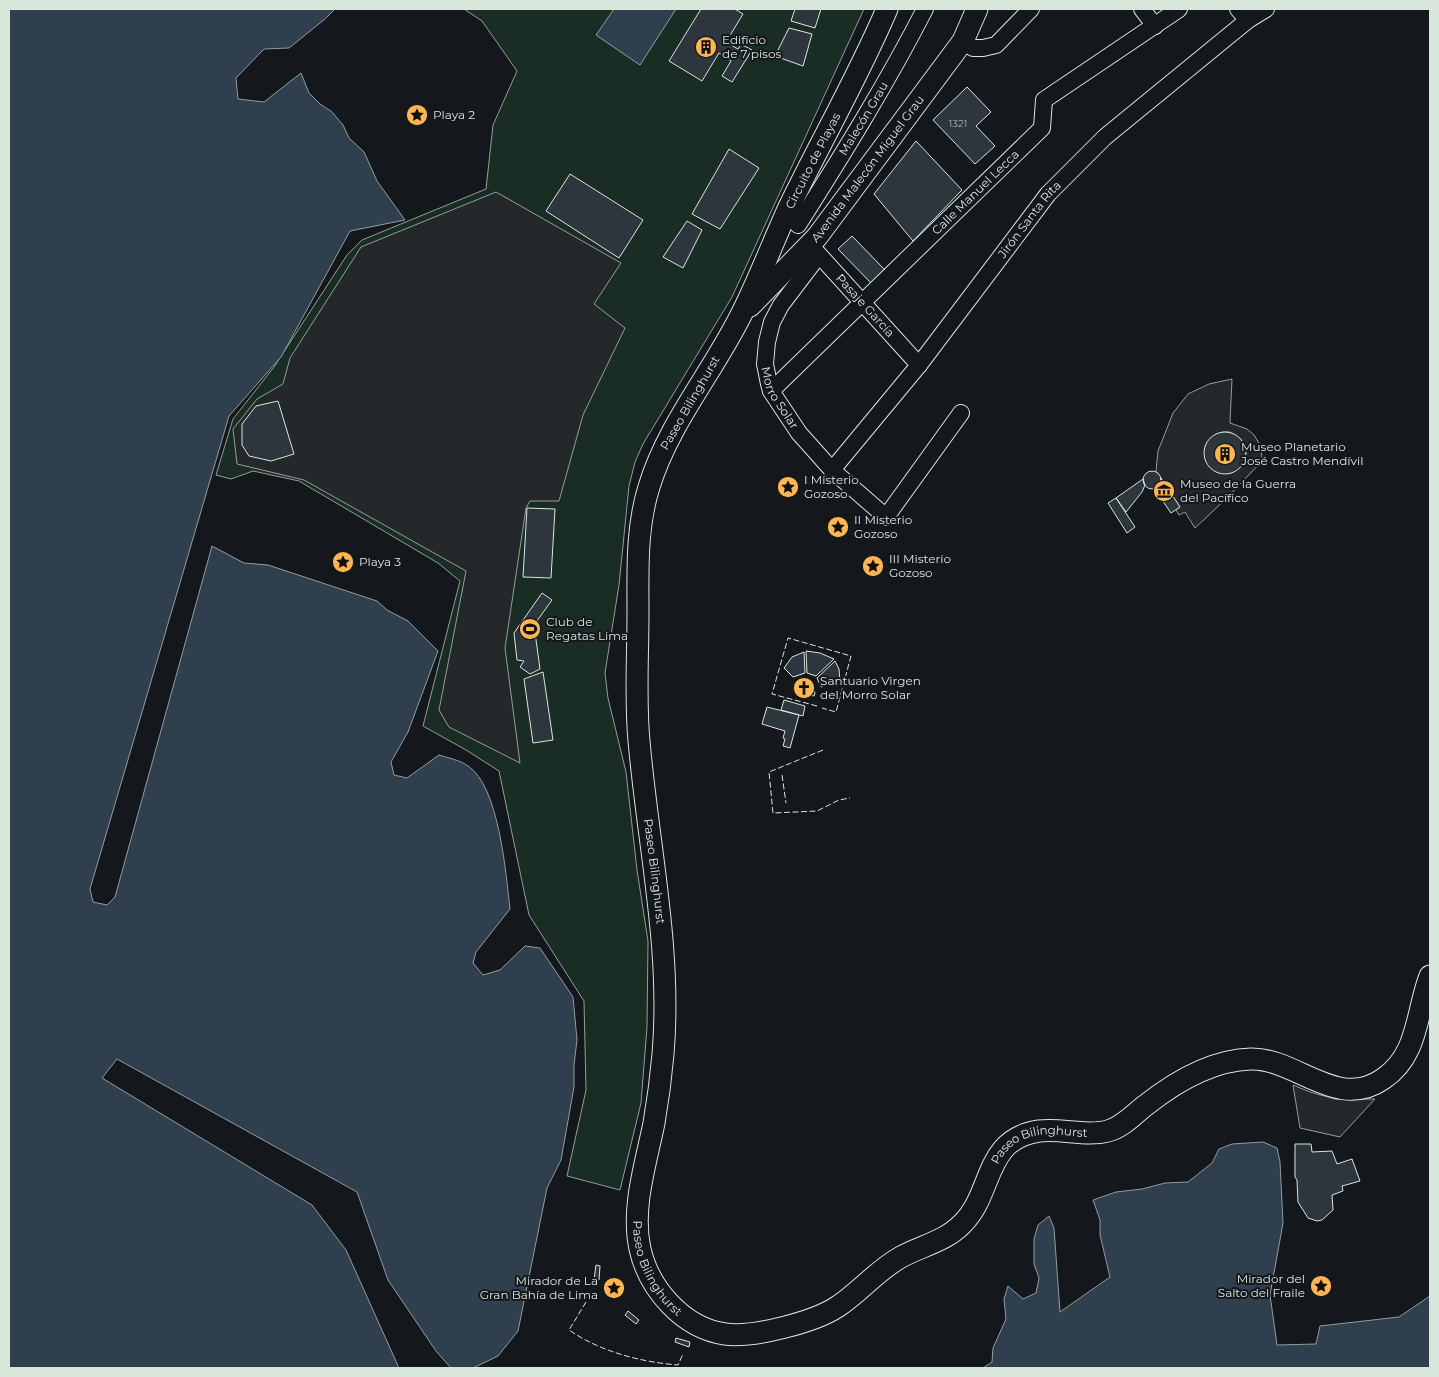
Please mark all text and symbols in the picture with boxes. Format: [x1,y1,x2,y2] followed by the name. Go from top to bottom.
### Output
[722,32,781,61] place label: Edificio de 7 pisos
[694,35,718,59] building icon: Edificio de 7 pisos
[835,79,891,158] street label: Malecón Grau
[808,92,927,245] street label: Avenida Malecón Miguel Grau
[405,103,429,127] place icon: Playa 2
[433,107,475,122] place label: Playa 2
[782,110,843,211] street label: Circuito de Playas
[949,117,967,130] house number: 1321
[928,147,1022,238] street label: Calle Manuel Lecca
[994,178,1064,262] street label: Jirón Santa Rita
[833,270,898,340] street label: Pasaje García
[657,353,723,452] street label: Paseo Bilinghurst
[759,365,802,432] street label: Morro Solar
[1240,439,1363,468] place label: Museo Planetario José Castro Mendívil
[1213,442,1237,466] building icon: Museo Planetario José Castro Mendívil
[804,472,859,501] place label: I Misterio Gozoso
[776,475,800,499] place icon: I Misterio Gozoso
[1180,476,1296,505] place label: Museo de la Guerra del Pacífico
[1152,479,1176,503] museum icon: Museo de la Guerra del Pacífico
[854,512,912,541] place label: II Misterio Gozoso
[826,515,850,539] place icon: II Misterio Gozoso
[331,550,355,574] place icon: Playa 3
[889,551,951,580] place label: III Misterio Gozoso
[359,554,401,569] place label: Playa 3
[861,554,885,578] place icon: III Misterio Gozoso
[546,614,628,643] place label: Club de Regatas Lima
[518,617,542,641] sports icon: Club de Regatas Lima
[820,673,921,702] place label: Santuario Virgen del Morro Solar
[792,676,816,700] church icon: Santuario Virgen del Morro Solar
[641,818,669,925] street label: Paseo Bilinghurst
[987,1122,1088,1166] street label: Paseo Bilinghurst
[630,1220,686,1319] street label: Paseo Bilinghurst
[1218,1271,1305,1300] place label: Mirador del Salto del Fraile
[480,1273,598,1302] place label: Mirador de La Gran Bahía de Lima
[1309,1274,1333,1298] place icon: Mirador del Salto del Fraile
[602,1276,626,1300] place icon: Mirador de La Gran Bahía de Lima

